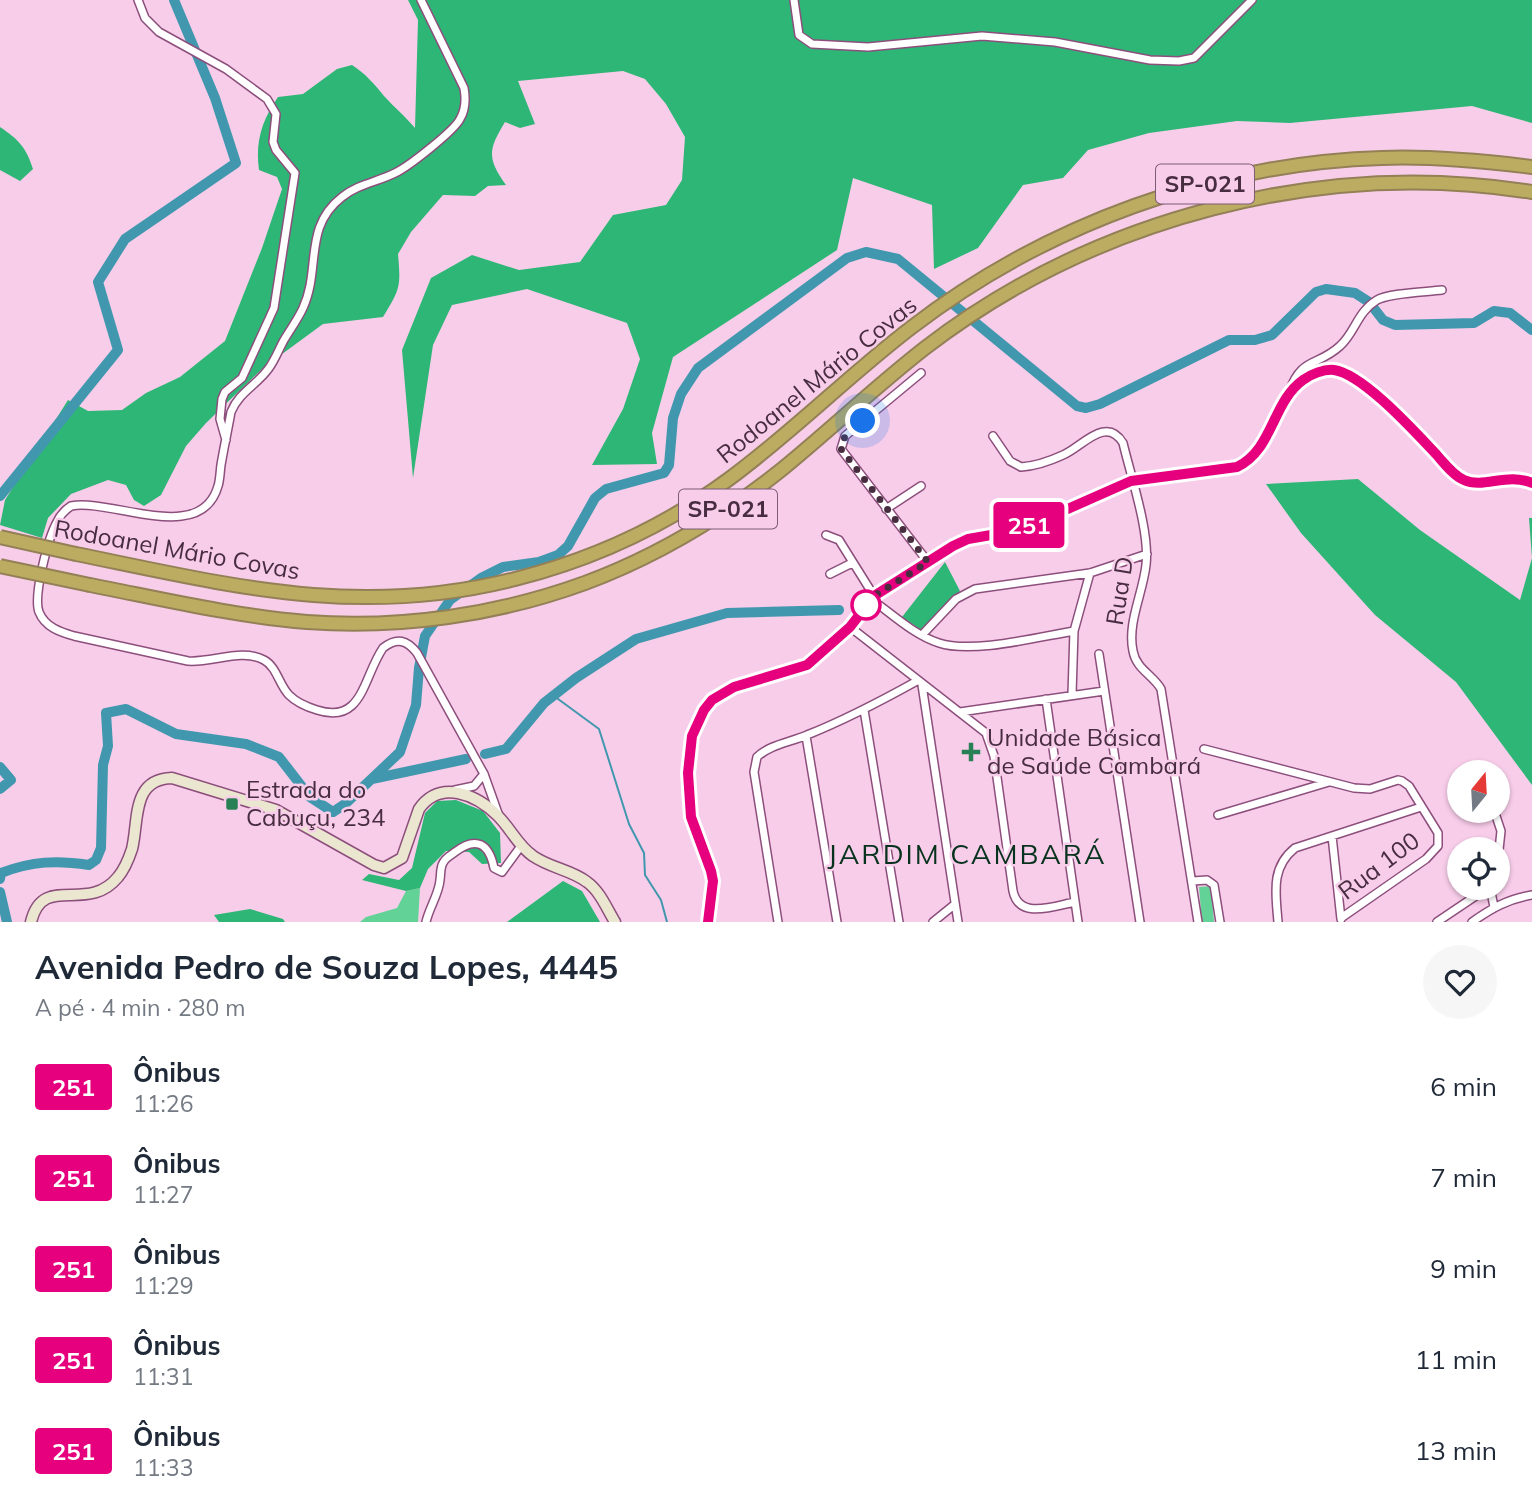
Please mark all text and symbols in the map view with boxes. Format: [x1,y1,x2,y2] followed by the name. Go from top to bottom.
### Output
[1156,164,1254,204] road number: SP-021
[710,289,923,469] street label: Rodoanel Mário Covas
[845,403,880,438] your location
[679,489,777,528] road number: SP-021
[989,502,1069,548] line badge: 251
[1007,510,1051,540] text: 251
[52,513,302,585] street label: Rodoanel Mário Covas
[1099,554,1139,627] street label: Rua D
[851,590,881,620] unlabelled marker
[987,722,1201,780] place label: Unidade Básica de Saúde Cambará
[961,742,981,762] marker: Unidade Básica de Saúde Cambará
[1447,760,1510,822] north arrow
[1447,760,1510,900] map controls
[246,774,385,832] place label: Estrada do Cabuçu, 234
[224,796,240,812] marker: Estrada do Cabuçu, 234
[1332,825,1425,906] street label: Rua 100
[828,836,1106,871] district label: JARDIM CAMBARÁ
[1447,837,1510,900] button: locate
[1423,945,1497,1019] button: heart
[35,946,618,987] text: Avenida Pedro de Souza Lopes, 4445
[35,993,245,1022] text: A pé · 4 min · 280 m
[133,1056,221,1089] text: Ônibus
[1430,1070,1497,1103] text: 6 min
[52,1072,95,1102] text: 251
[133,1089,193,1118] text: 11:26
[133,1147,221,1180] text: Ônibus
[1430,1161,1497,1194] text: 7 min
[52,1163,95,1193] text: 251
[133,1180,193,1209] text: 11:27
[133,1238,221,1271] text: Ônibus
[1430,1252,1497,1285] text: 9 min
[52,1254,95,1284] text: 251
[133,1271,193,1300] text: 11:29
[133,1329,221,1362] text: Ônibus
[1415,1343,1497,1376] text: 11 min
[52,1345,95,1375] text: 251
[133,1362,193,1391] text: 11:31
[133,1420,221,1453] text: Ônibus
[1415,1434,1497,1467] text: 13 min
[52,1436,95,1466] text: 251
[133,1453,193,1482] text: 11:33

